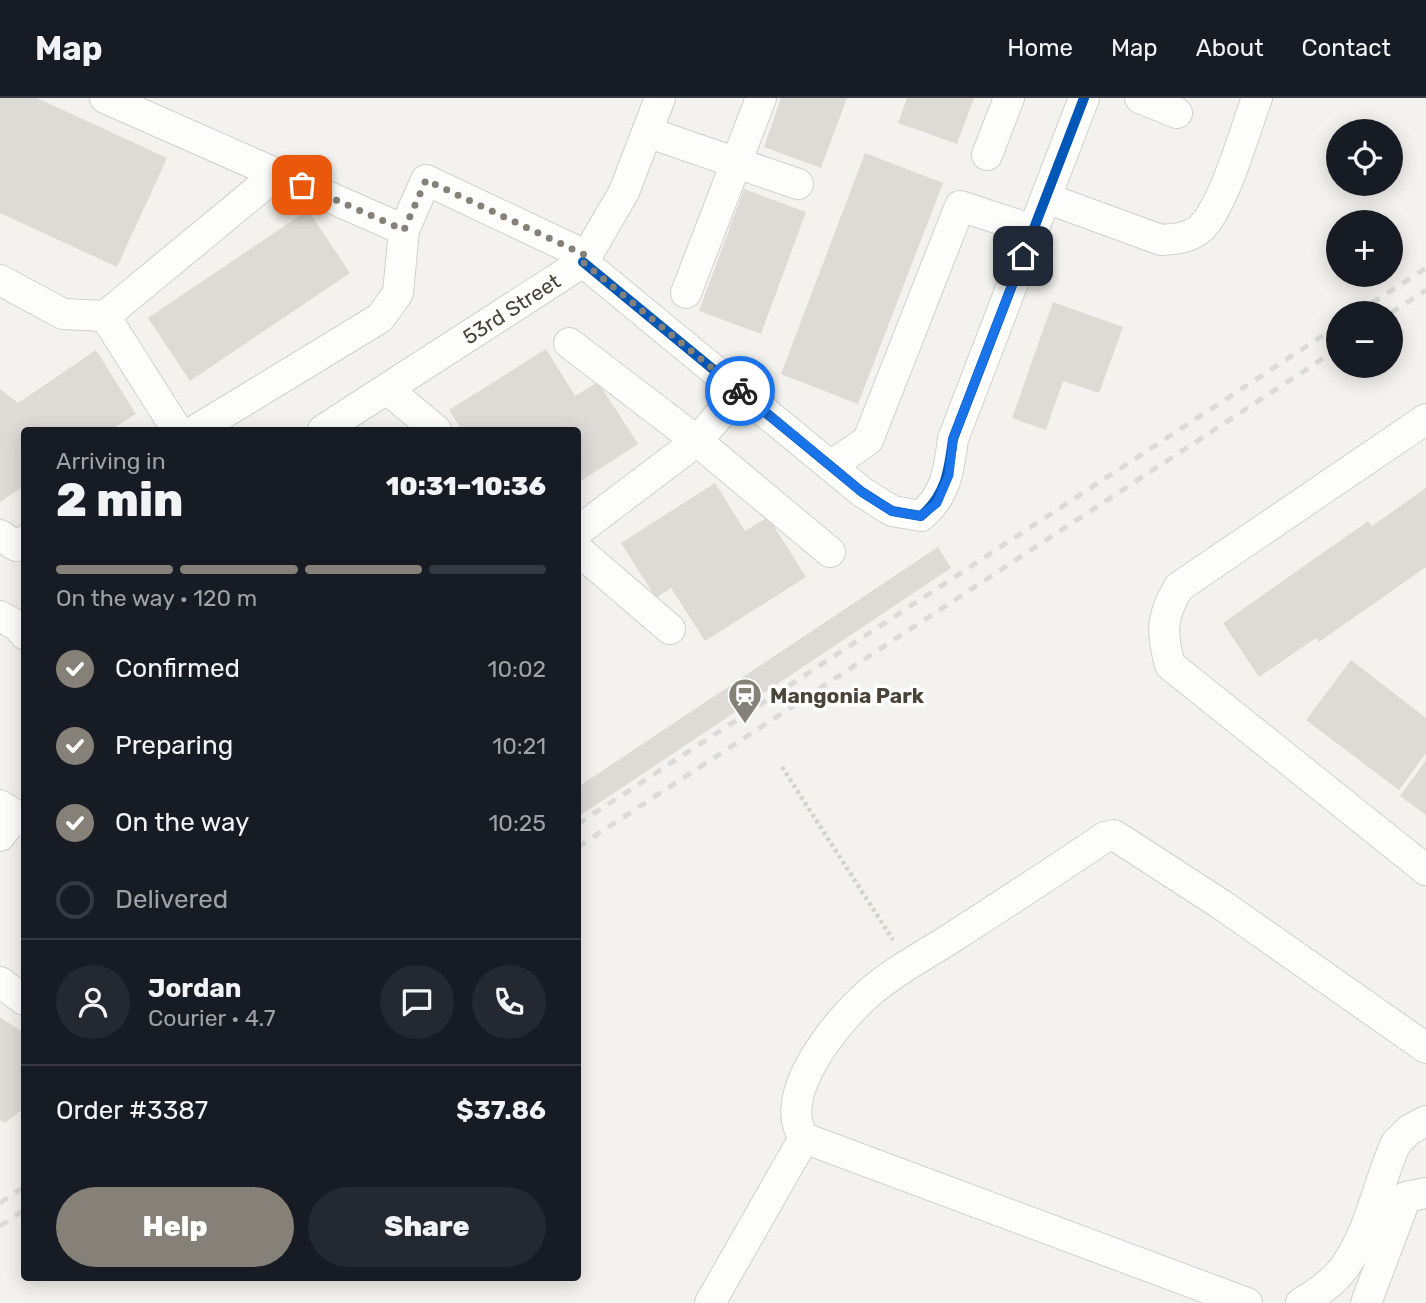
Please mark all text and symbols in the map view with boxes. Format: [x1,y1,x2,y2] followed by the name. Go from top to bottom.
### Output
[35,29,103,68] text: Map
[1007,34,1073,62] text: Home
[1111,34,1158,62] text: Map
[1196,34,1264,62] text: About
[1302,34,1391,62] text: Contact
[1326,119,1403,378] map controls
[1326,119,1403,196] button: locate
[272,155,332,215] pin
[283,166,321,204] icon: bag
[1326,210,1403,287] button: +
[993,226,1053,286] pin
[1004,237,1042,275] icon: home
[458,268,565,349] street label: 53rd Street
[1326,301,1403,378] button: −
[705,356,775,426] courier
[721,372,759,410] icon: bike
[56,447,166,475] text: Arriving in
[386,471,546,502] text: 10:31–10:36
[56,473,183,528] text: 2 min
[56,584,257,612] text: On the way · 120 m
[56,650,94,688] icon: check
[115,653,240,684] text: Confirmed
[488,655,546,683] text: 10:02
[726,676,764,725] station icon: Mangonia Park
[770,683,925,708] place label: Mangonia Park
[56,727,94,765] icon: check
[115,730,233,761] text: Preparing
[492,732,546,760] text: 10:21
[56,804,94,842] icon: check
[115,807,249,838] text: On the way
[489,809,546,837] text: 10:25
[115,884,228,915] text: Delivered
[56,965,130,1039] button: person
[380,965,454,1039] button: chat
[472,965,546,1039] button: phone
[148,973,241,1004] text: Jordan
[148,1004,275,1032] text: Courier · 4.7
[56,1095,208,1126] text: Order #3387
[456,1095,546,1126] text: $37.86
[56,1187,294,1267] button: Help
[308,1187,546,1267] button: Share

